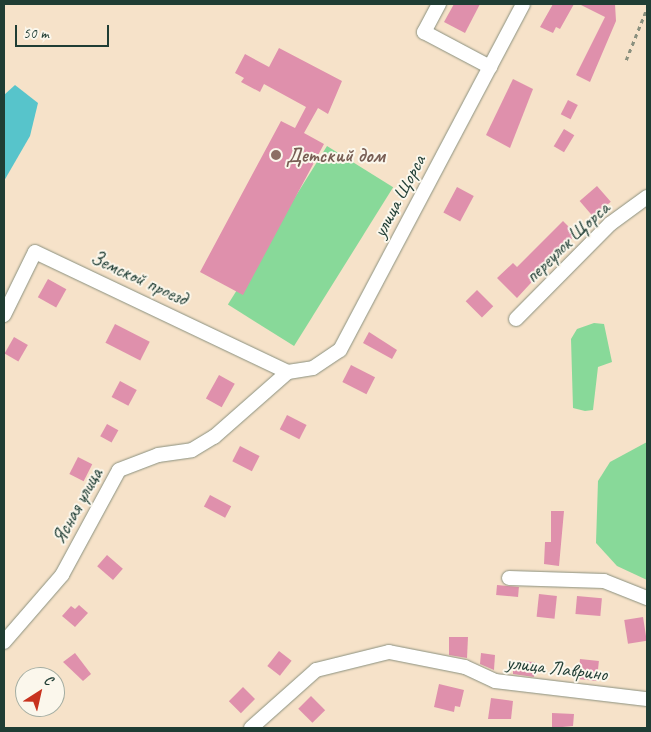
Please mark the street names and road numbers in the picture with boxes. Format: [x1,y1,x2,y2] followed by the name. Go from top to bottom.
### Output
[367,151,431,241] street label: улица Щорса
[520,196,614,288] street label: переулок Щорса
[87,245,191,311] street label: Земской проезд
[46,463,108,549] street label: Ясная улица
[505,650,609,686] street label: улица Лаврино

